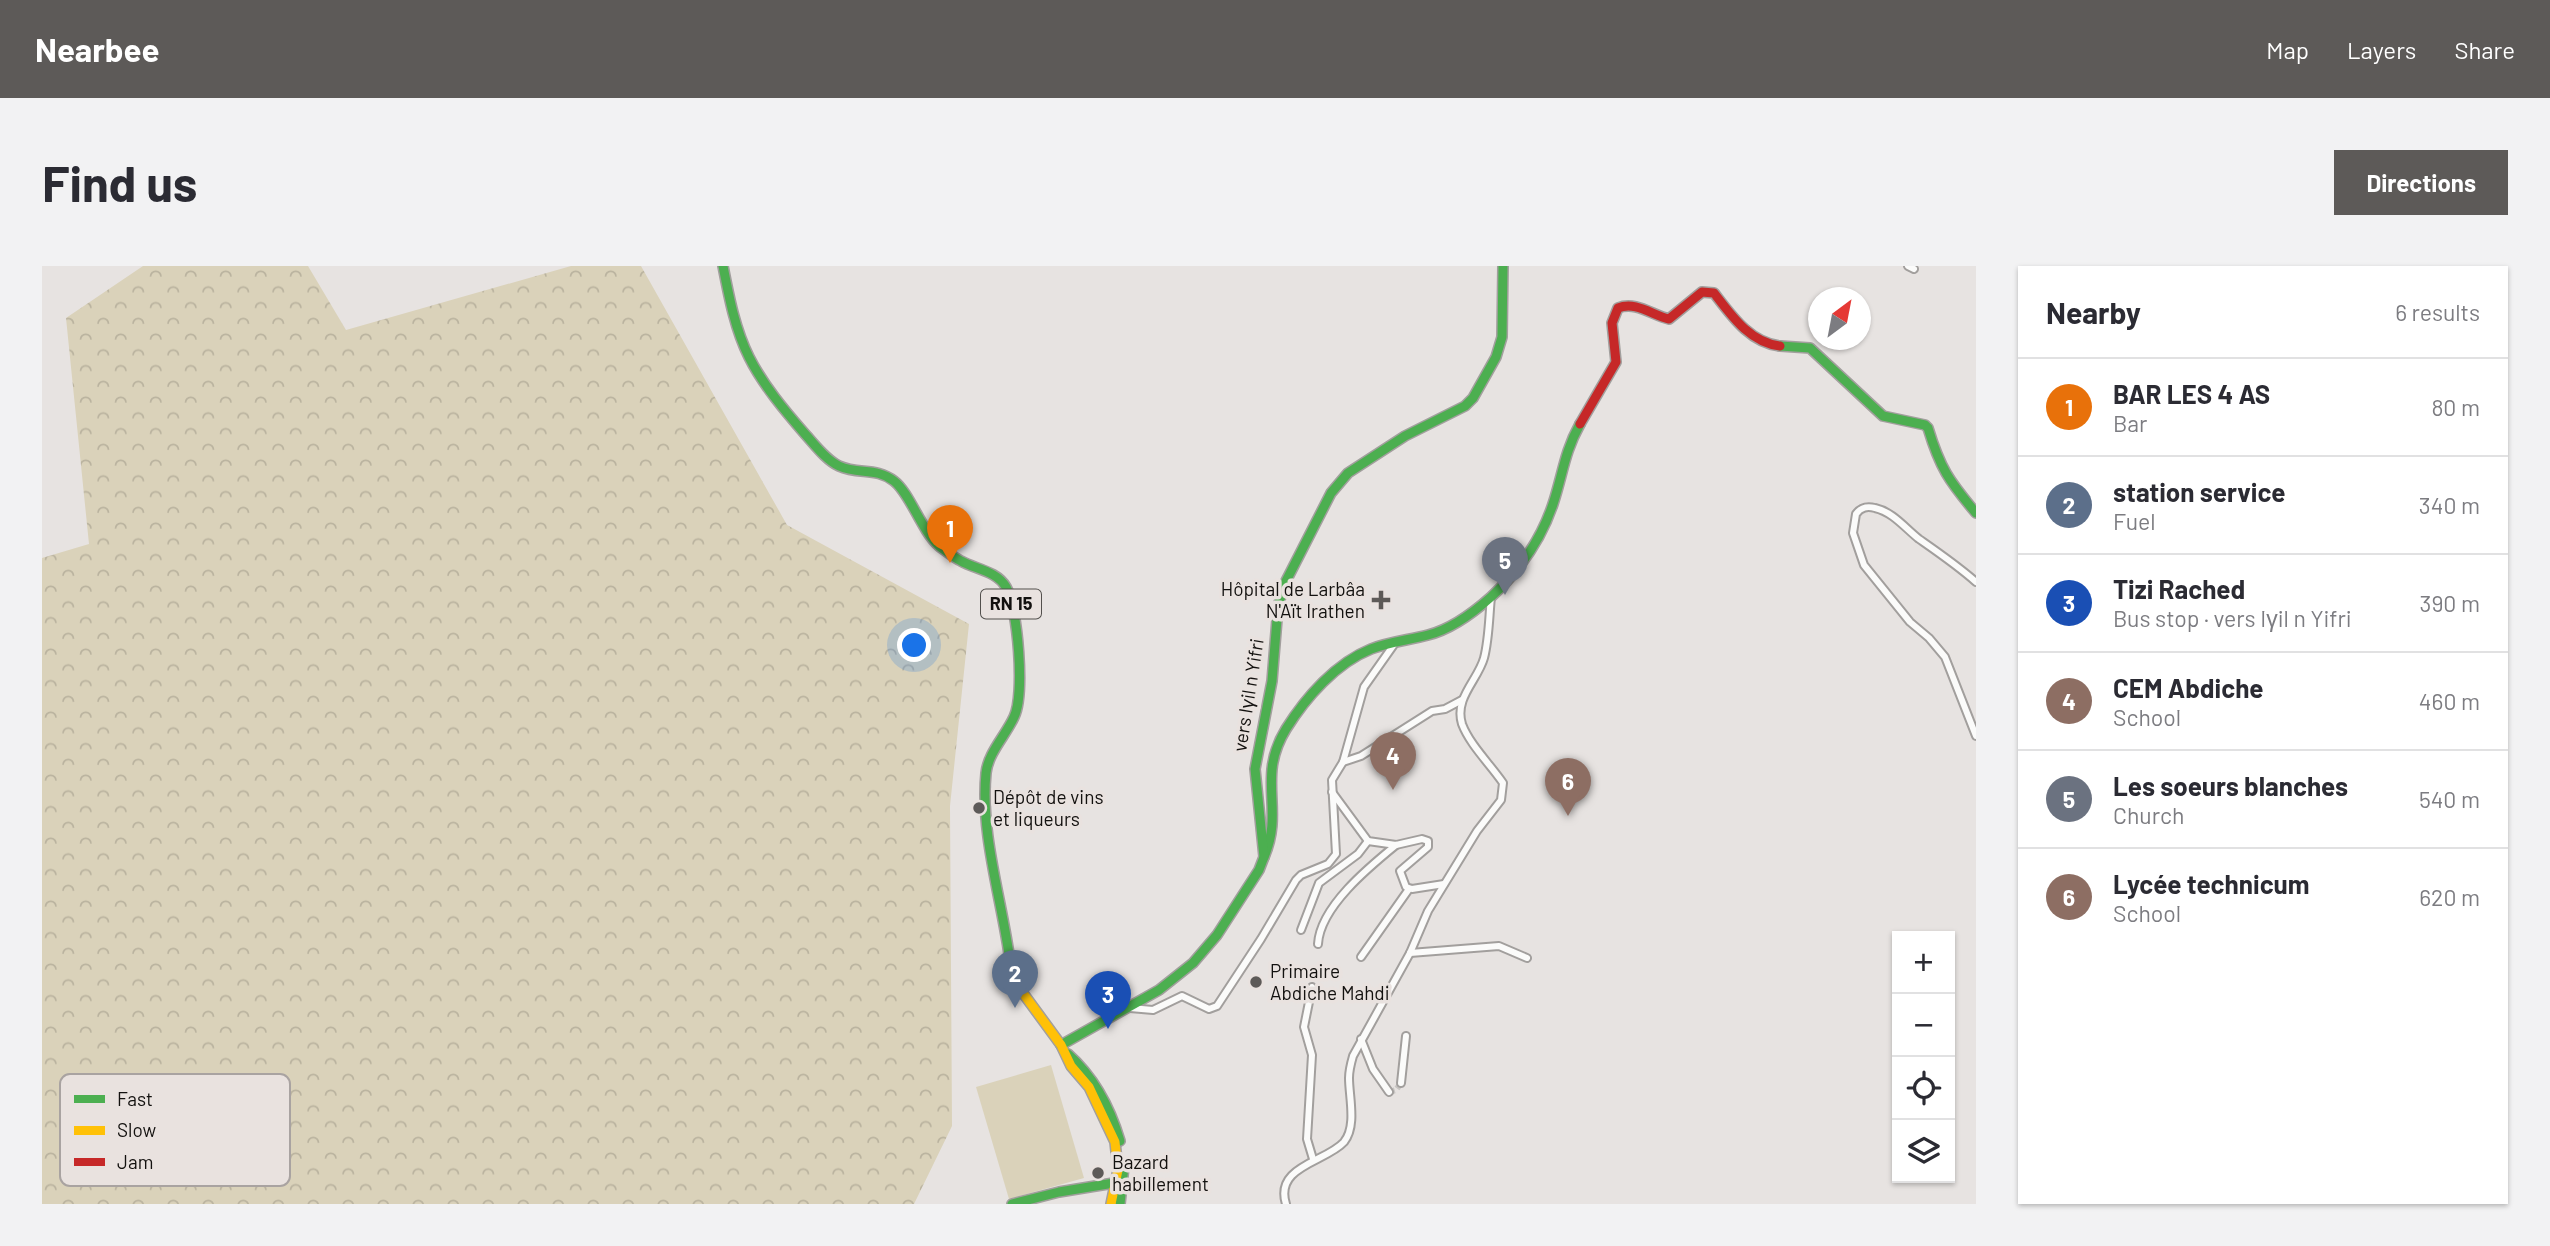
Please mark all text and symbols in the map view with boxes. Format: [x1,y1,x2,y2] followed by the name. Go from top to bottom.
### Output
[35,29,159,69] text: Nearbee
[2266,35,2309,64] text: Map
[2347,35,2416,64] text: Layers
[2454,35,2515,64] text: Share
[2334,150,2508,215] button: Directions
[42,153,197,212] text: Find us
[1808,287,1871,350] north arrow
[2046,294,2141,330] text: Nearby
[2395,298,2480,326] text: 6 results
[2113,378,2270,409] text: BAR LES 4 AS
[2065,393,2073,421] text: 1
[2431,393,2480,421] text: 80 m
[2113,409,2147,437] text: Bar
[2113,476,2285,507] text: station service
[2063,491,2075,519] text: 2
[2419,491,2480,519] text: 340 m
[927,505,973,563] pin: 1
[2113,507,2156,535] text: Fuel
[1482,537,1528,595] pin: 5
[2113,573,2245,604] text: Tizi Rached
[1221,577,1365,622] place label: Hôpital de Larbâa N'Aït Irathen
[2063,589,2075,617] text: 3
[2420,589,2480,617] text: 390 m
[981,590,1041,618] road number: RN 15
[1371,590,1391,610] marker: Hôpital de Larbâa N'Aït Irathen
[2113,604,2352,632] text: Bus stop · vers Iγil n Yifri
[897,628,931,662] your location
[1227,637,1268,753] street label: vers Iγil n Yifri
[2113,672,2264,703] text: CEM Abdiche
[2062,687,2076,715] text: 4
[2419,687,2480,715] text: 460 m
[2113,703,2181,731] text: School
[1370,732,1416,790] pin: 4
[1545,758,1591,816] pin: 6
[2113,770,2348,801] text: Les soeurs blanches
[993,785,1104,830] place label: Dépôt de vins et liqueurs
[2063,785,2075,813] text: 5
[2419,785,2480,813] text: 540 m
[971,800,987,816] marker: Dépôt de vins et liqueurs
[2113,801,2184,829] text: Church
[2113,868,2309,899] text: Lycée technicum
[2063,883,2075,911] text: 6
[2419,883,2480,911] text: 620 m
[2113,899,2181,927] text: School
[1892,931,1955,1183] map controls
[1892,931,1955,994] button: +
[992,950,1038,1008] pin: 2
[1270,959,1390,1004] place label: Primaire Abdiche Mahdi
[1085,971,1131,1029] pin: 3
[1248,974,1264,990] marker: Primaire Abdiche Mahdi
[1892,994,1955,1057] button: −
[1892,1057,1955,1120] button: locate
[60,1074,290,1186] legend
[117,1087,153,1110] text: Fast
[117,1118,156,1141] text: Slow
[1892,1120,1955,1183] button: layers
[117,1150,153,1173] text: Jam
[1112,1150,1209,1195] place label: Bazard habillement
[1090,1165,1106,1181] marker: Bazard habillement

